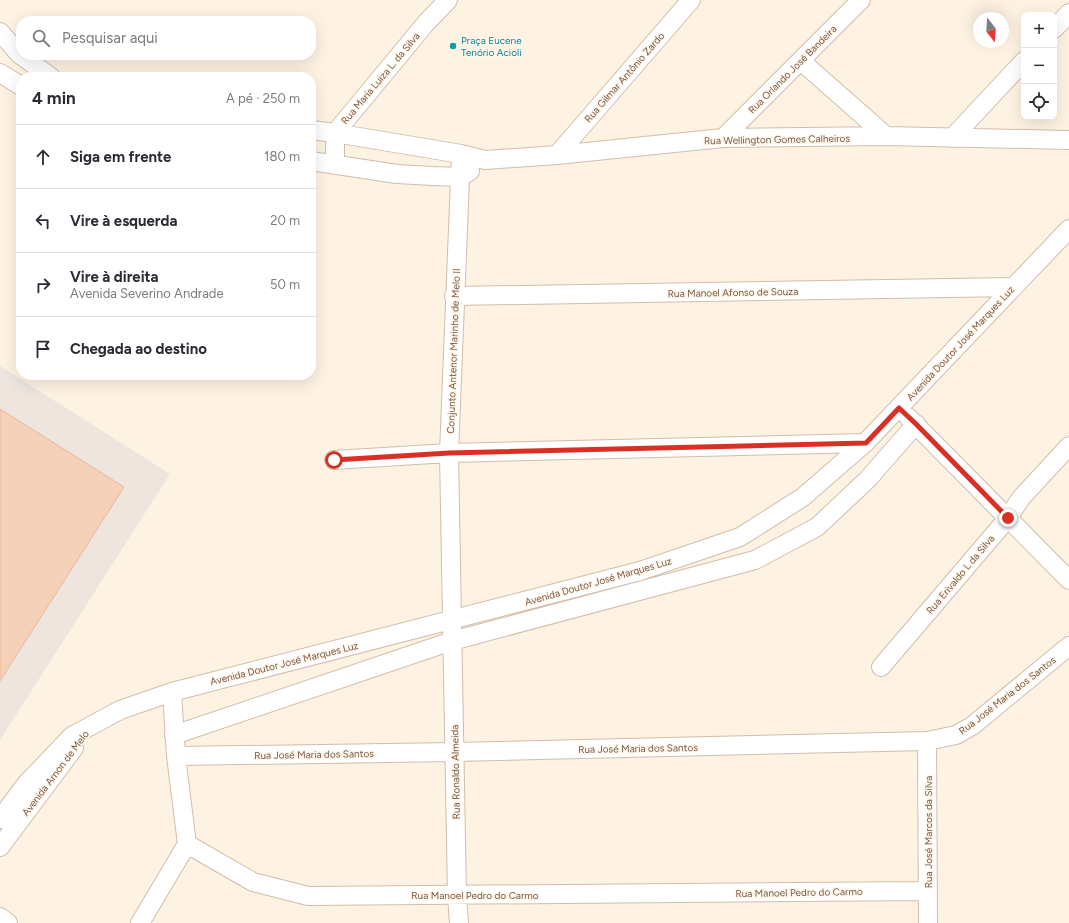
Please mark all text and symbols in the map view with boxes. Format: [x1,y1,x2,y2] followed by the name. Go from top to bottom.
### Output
[973,12,1009,48] north arrow
[1021,12,1057,120] map controls
[1021,12,1057,48] button: +
[16,16,316,60] search box
[745,22,839,116] street label: Rua Orlando José Bandeira
[30,27,52,49] icon: search
[62,29,158,47] text: Pesquisar aqui
[582,29,667,125] street label: Rua Gilmar Antônio Zardo
[338,30,423,127] street label: Rua Maria Luiza L. da Silva
[461,34,522,59] place label: Praça Eucene Tenório Acioli
[448,41,458,51] marker: Praça Eucene Tenório Acioli
[1021,48,1057,84] button: −
[1021,84,1057,120] button: locate
[32,88,76,108] text: 4 min
[226,91,300,106] text: A pé · 250 m
[704,132,850,147] street label: Rua Wellington Gomes Calheiros
[32,146,54,168] icon: ahead
[70,148,171,166] text: Siga em frente
[264,149,300,164] text: 180 m
[32,210,54,232] icon: left
[70,212,177,230] text: Vire à esquerda
[270,213,300,228] text: 20 m
[70,268,159,286] text: Vire à direita
[444,268,463,434] street label: Conjunto Antenor Marinho de Melo II
[32,274,54,296] icon: right
[270,277,300,292] text: 50 m
[904,283,1017,403] street label: Avenida Doutor José Marques Luz
[668,285,798,300] street label: Rua Manoel Afonso de Souza
[70,286,224,301] text: Avenida Severino Andrade
[32,338,54,360] icon: arrive
[70,340,207,358] text: Chegada ao destino
[325,451,343,469] route start
[999,509,1017,527] route end
[923,532,997,617] street label: Rua Erivaldo L da Silva
[523,554,673,609] street label: Avenida Doutor José Marques Luz
[209,639,360,688] street label: Avenida Doutor José Marques Luz
[956,653,1059,737] street label: Rua José Maria dos Santos
[448,725,463,819] street label: Rua Ronaldo Almeida
[19,728,92,819] street label: Avenida Arnon de Melo
[578,741,698,756] street label: Rua José Maria dos Santos
[254,747,374,762] street label: Rua José Maria dos Santos
[922,776,935,888] street label: Rua José Marcos da Silva
[735,885,863,900] street label: Rua Manoel Pedro do Carmo
[411,889,539,902] street label: Rua Manoel Pedro do Carmo

